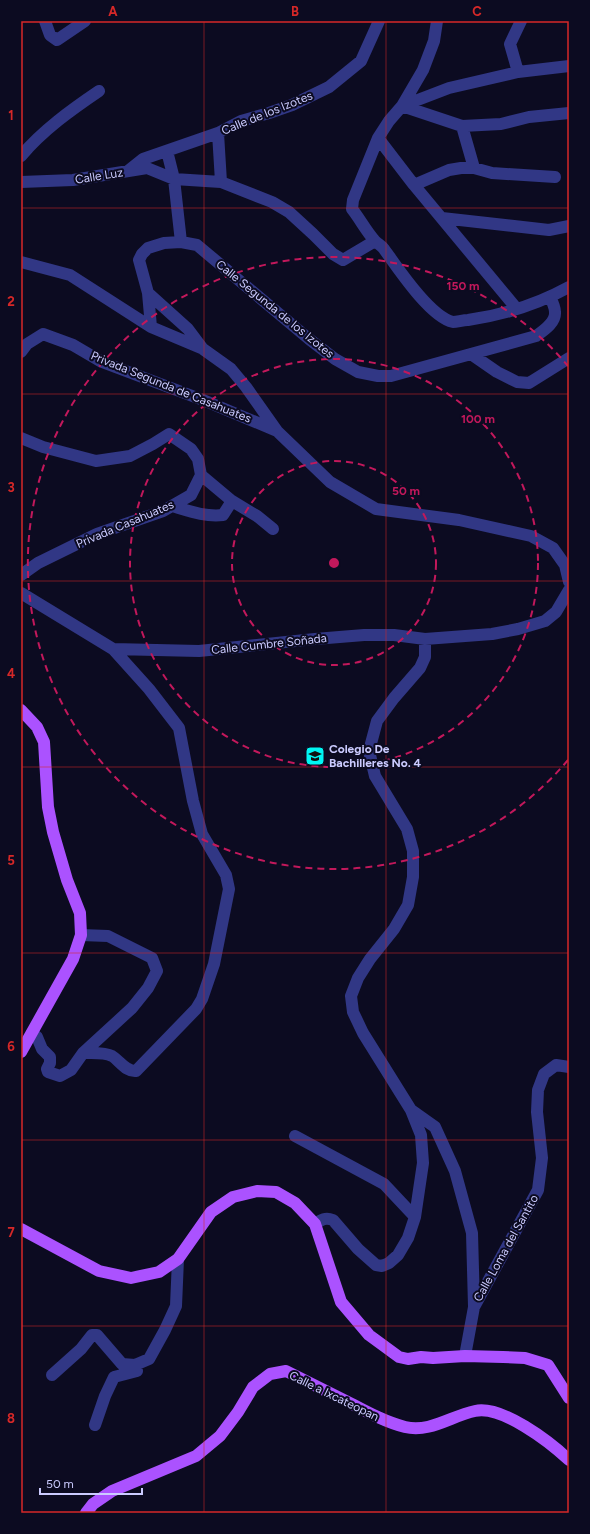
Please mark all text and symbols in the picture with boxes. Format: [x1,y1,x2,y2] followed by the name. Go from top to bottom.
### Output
[108,4,118,19] text: A
[291,4,299,19] text: B
[472,4,482,19] text: C
[219,88,315,138] street label: Calle de los Izotes
[8,108,14,123] text: 1
[74,165,124,187] street label: Calle Luz
[213,257,337,361] street label: Calle Segunda de los Izotes
[446,279,480,293] text: 150 m
[7,294,15,309] text: 2
[89,348,254,426] street label: Privada Segunda de Casahuates
[461,412,495,426] text: 100 m
[7,480,15,495] text: 3
[392,484,420,498] text: 50 m
[74,497,176,551] street label: Privada Casahuates
[327,556,341,570] centre of rings
[211,631,327,657] street label: Calle Cumbre Soñada
[7,666,15,681] text: 4
[329,742,422,770] place label: Colegio De Bachilleres No. 4
[304,745,326,767] school or university icon: Colegio De Bachilleres No. 4
[7,853,15,868] text: 5
[7,1039,15,1054] text: 6
[471,1192,541,1304] street label: Calle Loma del Santito
[7,1225,15,1240] text: 7
[287,1368,381,1424] street label: Calle a Ixcateopan
[7,1411,15,1426] text: 8
[40,1470,142,1496] scale bar
[46,1477,74,1491] text: 50 m

